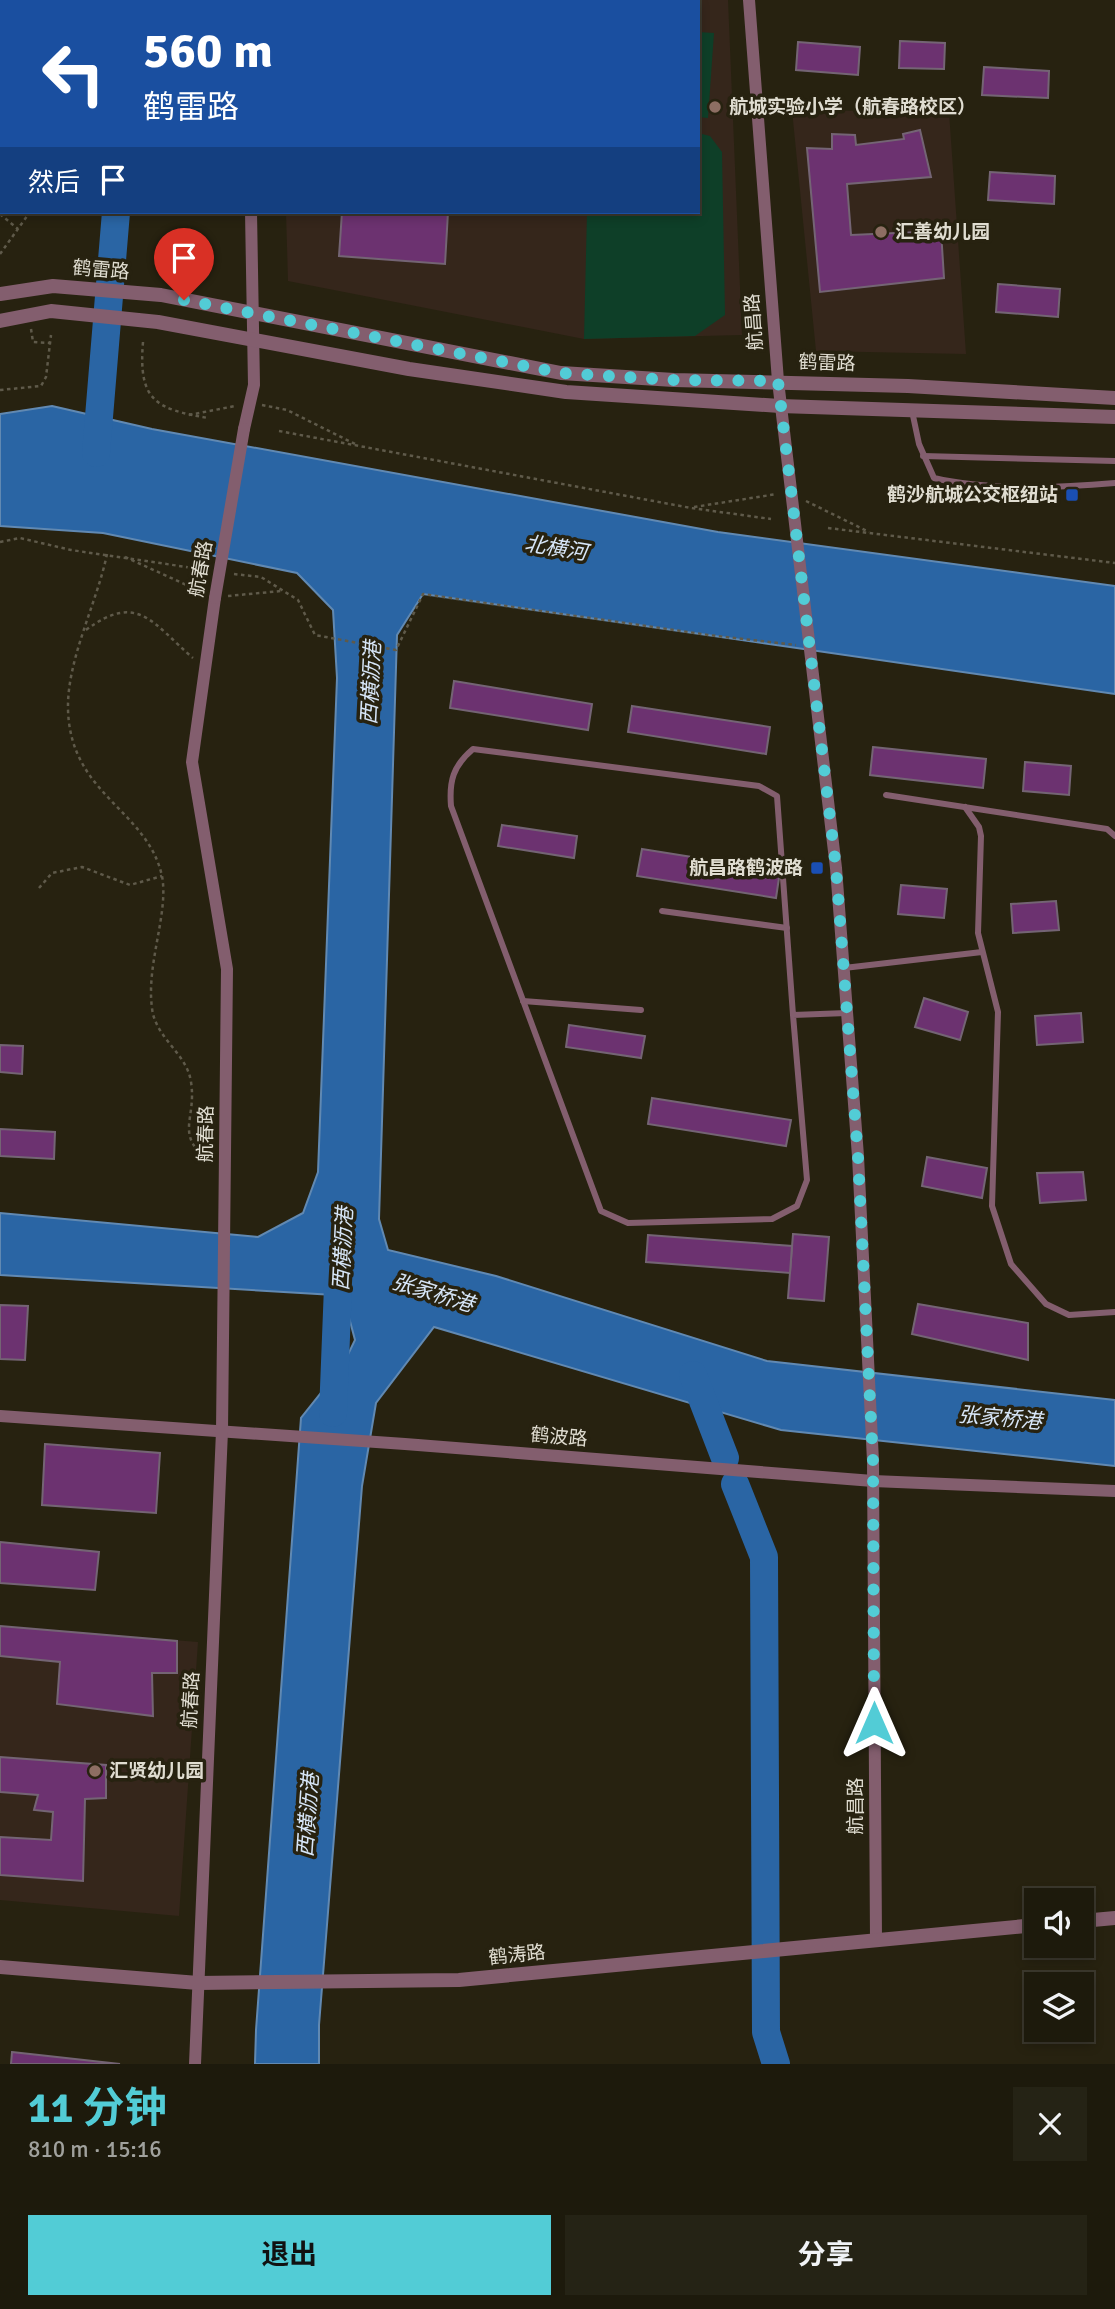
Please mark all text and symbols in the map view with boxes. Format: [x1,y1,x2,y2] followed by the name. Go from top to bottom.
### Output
[143,21,273,81] text: 560 m
[28,28,119,119] icon: left
[143,88,239,127] text: 鹤雷路
[729,95,976,119] place label: 航城实验小学（航春路校区）
[707,99,723,115] marker: 航城实验小学（航春路校区）
[94,161,132,199] icon: arrive
[28,167,80,199] text: 然后
[895,220,990,244] place label: 汇善幼儿园
[873,224,889,240] marker: 汇善幼儿园
[154,228,214,300] pin
[165,239,203,277] icon: arrive
[72,256,130,284] street label: 鹤雷路
[740,293,768,351] street label: 航昌路
[798,350,856,376] street label: 鹤雷路
[887,483,1058,507] place label: 鹤沙航城公交枢纽站
[1064,487,1080,503] marker: 鹤沙航城公交枢纽站
[523,530,593,566] water label: 北横河
[184,539,218,599] street label: 航春路
[356,637,386,726] water label: 西横沥港
[689,856,803,880] place label: 航昌路鹤波路
[809,860,825,876] marker: 航昌路鹤波路
[194,1105,218,1163] street label: 航春路
[328,1203,358,1292] water label: 西横沥港
[389,1268,480,1319] water label: 张家桥港
[957,1401,1046,1435] water label: 张家桥港
[530,1423,588,1451] street label: 鹤波路
[178,1671,204,1729] street label: 航春路
[837,1686,911,1760] position arrow
[109,1759,204,1783] place label: 汇贤幼儿园
[87,1763,103,1779] marker: 汇贤幼儿园
[292,1769,324,1858] water label: 西横沥港
[844,1777,868,1835] street label: 航昌路
[1024,1888,1094,2042] map controls
[1024,1888,1094,1958] button: sound
[487,1940,547,1970] street label: 鹤涛路
[1024,1972,1094,2042] button: layers
[28,2083,167,2134] text: 11 分钟
[1013,2087,1087,2161] button: close
[28,2135,162,2164] text: 810 m · 15:16
[28,2215,551,2295] button: 退出
[565,2215,1087,2295] button: 分享

